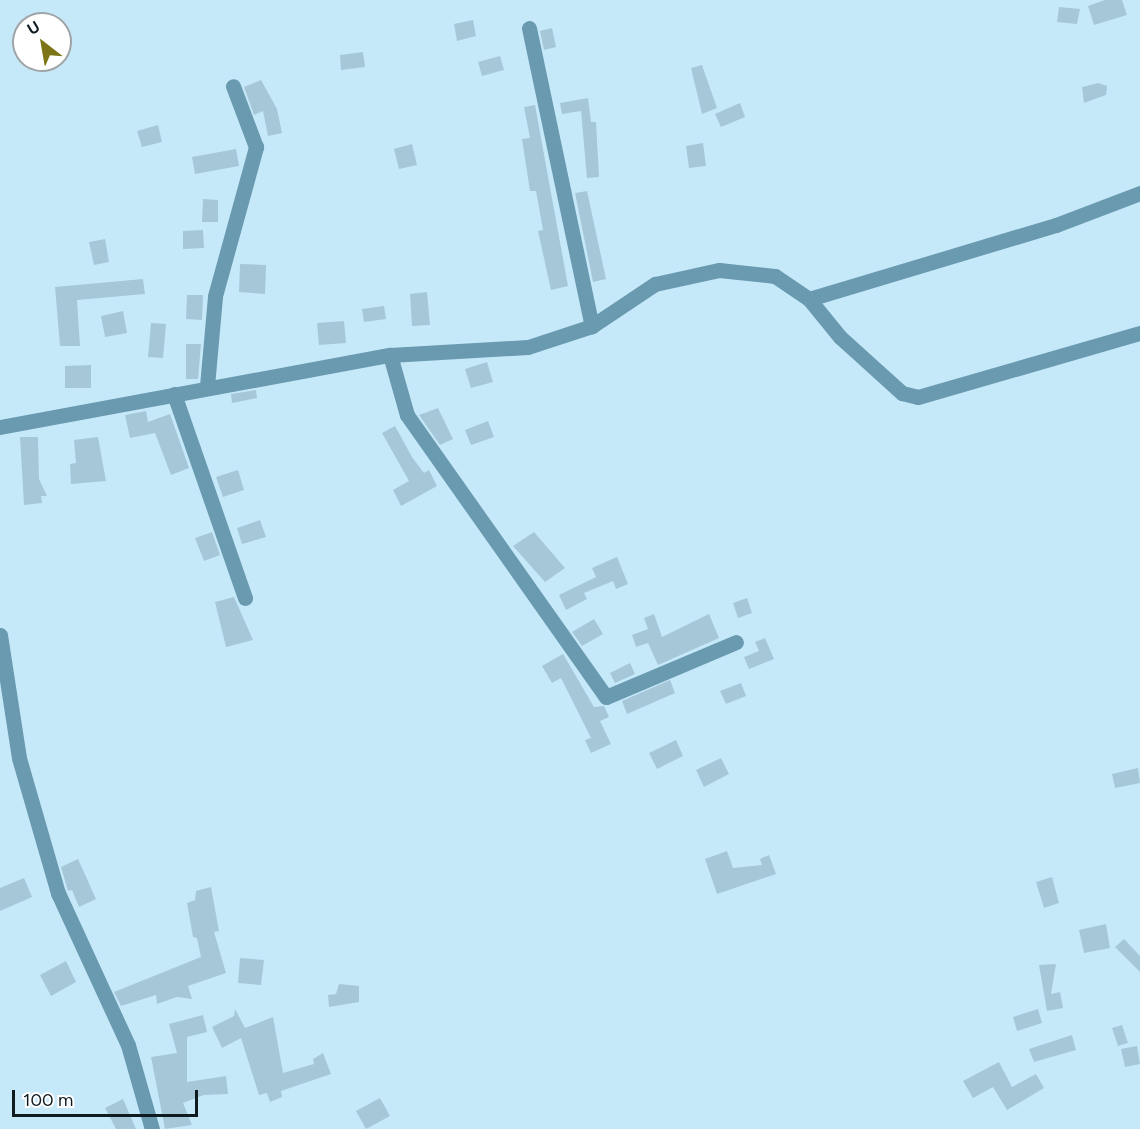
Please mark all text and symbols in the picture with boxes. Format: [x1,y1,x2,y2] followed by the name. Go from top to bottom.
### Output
[12,12,72,72] north arrow
[24,17,43,39] text: U
[15,1078,201,1116] scale bar
[23,1089,73,1111] text: 100 m

